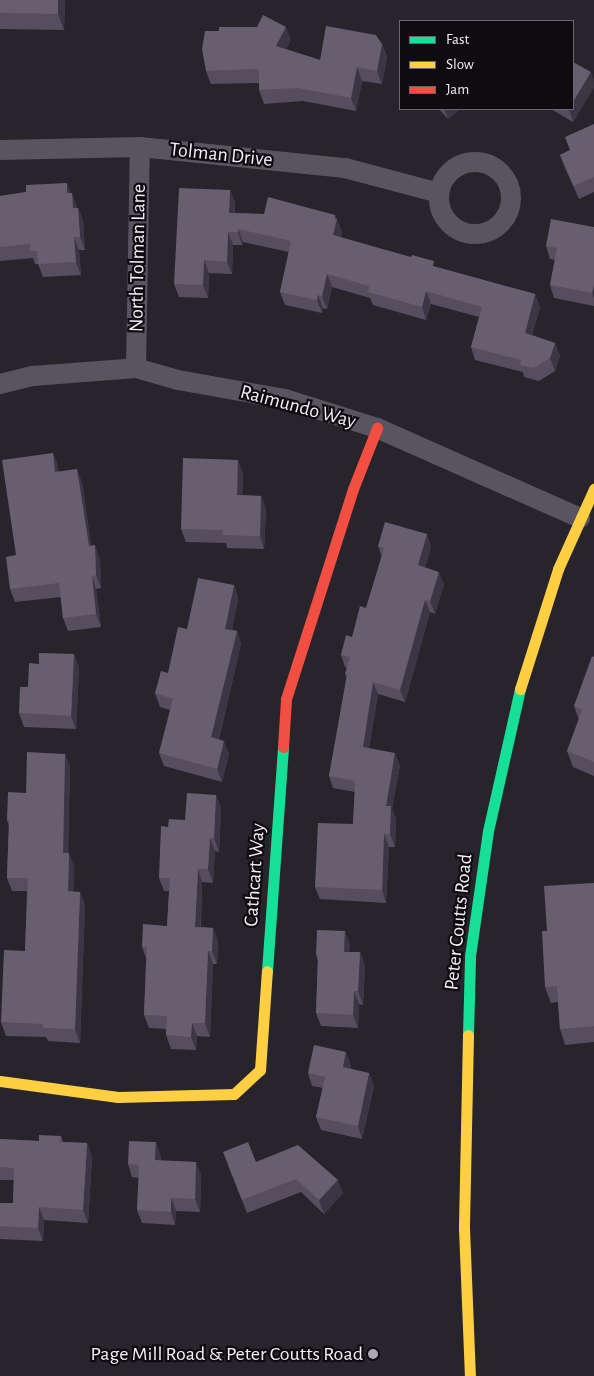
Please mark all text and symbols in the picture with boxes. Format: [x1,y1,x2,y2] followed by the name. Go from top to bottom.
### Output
[399,20,574,110] legend
[446,32,469,47] text: Fast
[446,57,474,72] text: Slow
[446,82,469,97] text: Jam
[168,138,274,172] street label: Tolman Drive
[125,184,151,332] street label: North Tolman Lane
[237,380,359,434] street label: Raimundo Way
[239,823,271,927] street label: Cathcart Way
[440,853,478,991] street label: Peter Coutts Road
[90,1342,363,1366] place label: Page Mill Road & Peter Coutts Road
[367,1348,379,1360] marker: Page Mill Road & Peter Coutts Road

